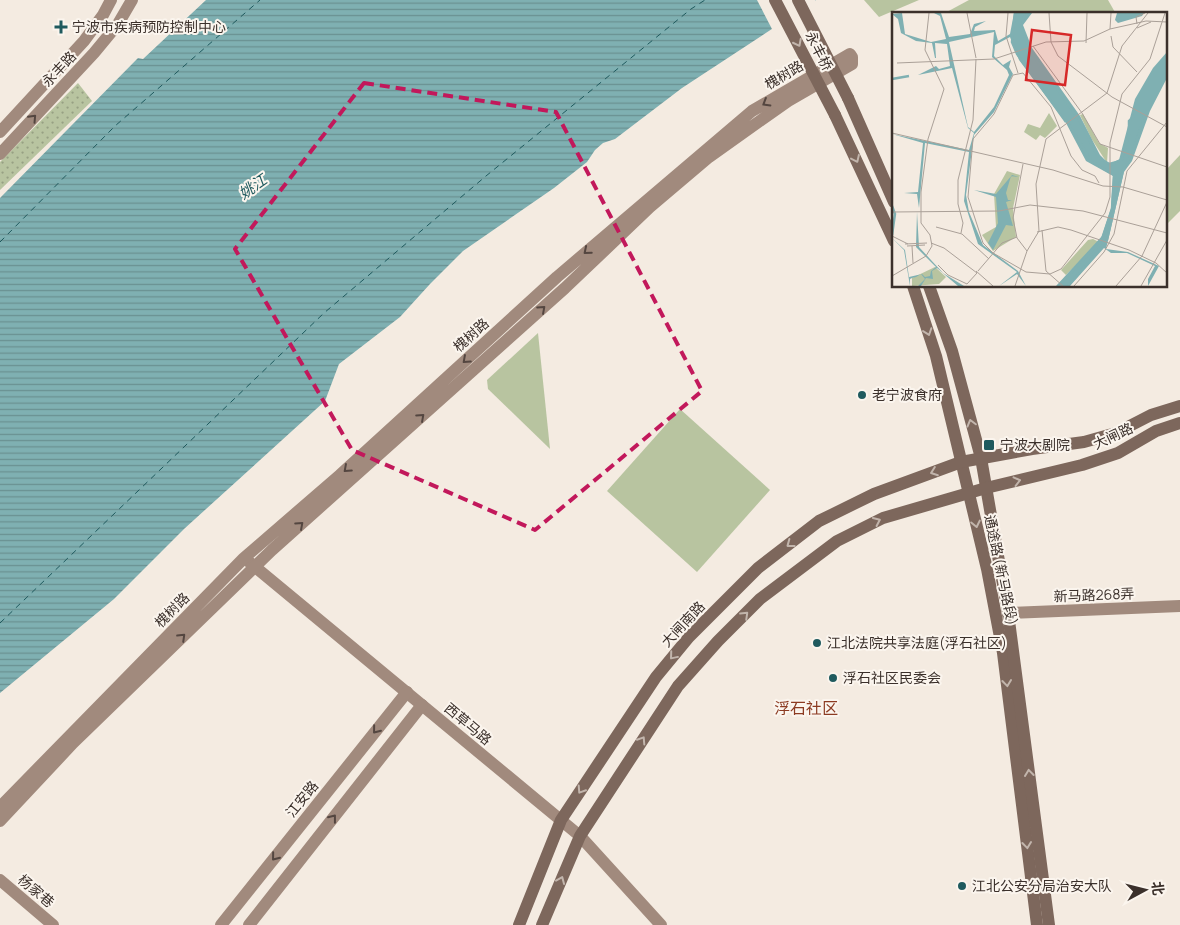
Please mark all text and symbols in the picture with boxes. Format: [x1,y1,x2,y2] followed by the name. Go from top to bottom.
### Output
[892,12,1168,288] inset map
[72,17,226,36] place label: 宁波市疾病预防控制中心
[54,20,68,34] marker: 宁波市疾病预防控制中心
[801,28,837,74] street label: 永丰桥
[792,38,802,47] one-way arrow
[37,47,80,90] street label: 永丰路
[761,56,807,94] street label: 槐树路
[763,97,772,107] one-way arrow
[27,115,36,124] one-way arrow
[849,154,860,163] one-way arrow
[234,168,273,204] water label: 姚江
[584,245,593,254] one-way arrow
[537,305,546,314] one-way arrow
[449,314,493,356] street label: 槐树路
[923,328,933,336] one-way arrow
[463,354,472,363] one-way arrow
[872,385,942,404] place label: 老宁波食府
[856,389,868,401] marker: 老宁波食府
[416,414,425,423] one-way arrow
[1090,418,1136,453] street label: 大闸路
[967,419,977,427] one-way arrow
[1000,435,1070,454] place label: 宁波大剧院
[982,438,996,452] marker: 宁波大剧院
[343,463,352,472] one-way arrow
[930,466,939,476] one-way arrow
[1012,476,1021,487] one-way arrow
[980,513,1023,627] street label: 通途路 (新马路段)
[872,517,881,528] one-way arrow
[970,519,981,528] one-way arrow
[294,522,303,531] one-way arrow
[786,538,796,547] one-way arrow
[1053,584,1135,605] street label: 新马路268弄
[150,588,193,631] street label: 槐树路
[657,597,709,651] street label: 大闸南路
[739,612,748,621] one-way arrow
[827,633,1007,652] place label: 江北法院共享法庭(浮石社区)
[176,634,185,643] one-way arrow
[811,637,823,649] marker: 江北法院共享法庭(浮石社区)
[670,651,679,660] one-way arrow
[843,668,941,687] place label: 浮石社区民委会
[827,672,839,684] marker: 浮石社区民委会
[1001,679,1011,688] one-way arrow
[774,697,838,719] district label: 浮石社区
[441,698,496,749] street label: 西草马路
[374,724,382,733] one-way arrow
[636,736,646,745] one-way arrow
[1024,768,1035,776] one-way arrow
[281,776,322,821] street label: 江安路
[578,784,587,794] one-way arrow
[328,815,336,824] one-way arrow
[1021,841,1032,849] one-way arrow
[272,851,280,860] one-way arrow
[1120,865,1170,915] north arrow
[14,870,59,911] street label: 杨家巷
[555,876,565,885] one-way arrow
[972,876,1112,895] place label: 江北公安分局治安大队
[956,880,968,892] marker: 江北公安分局治安大队
[1148,880,1169,896] text: 北

